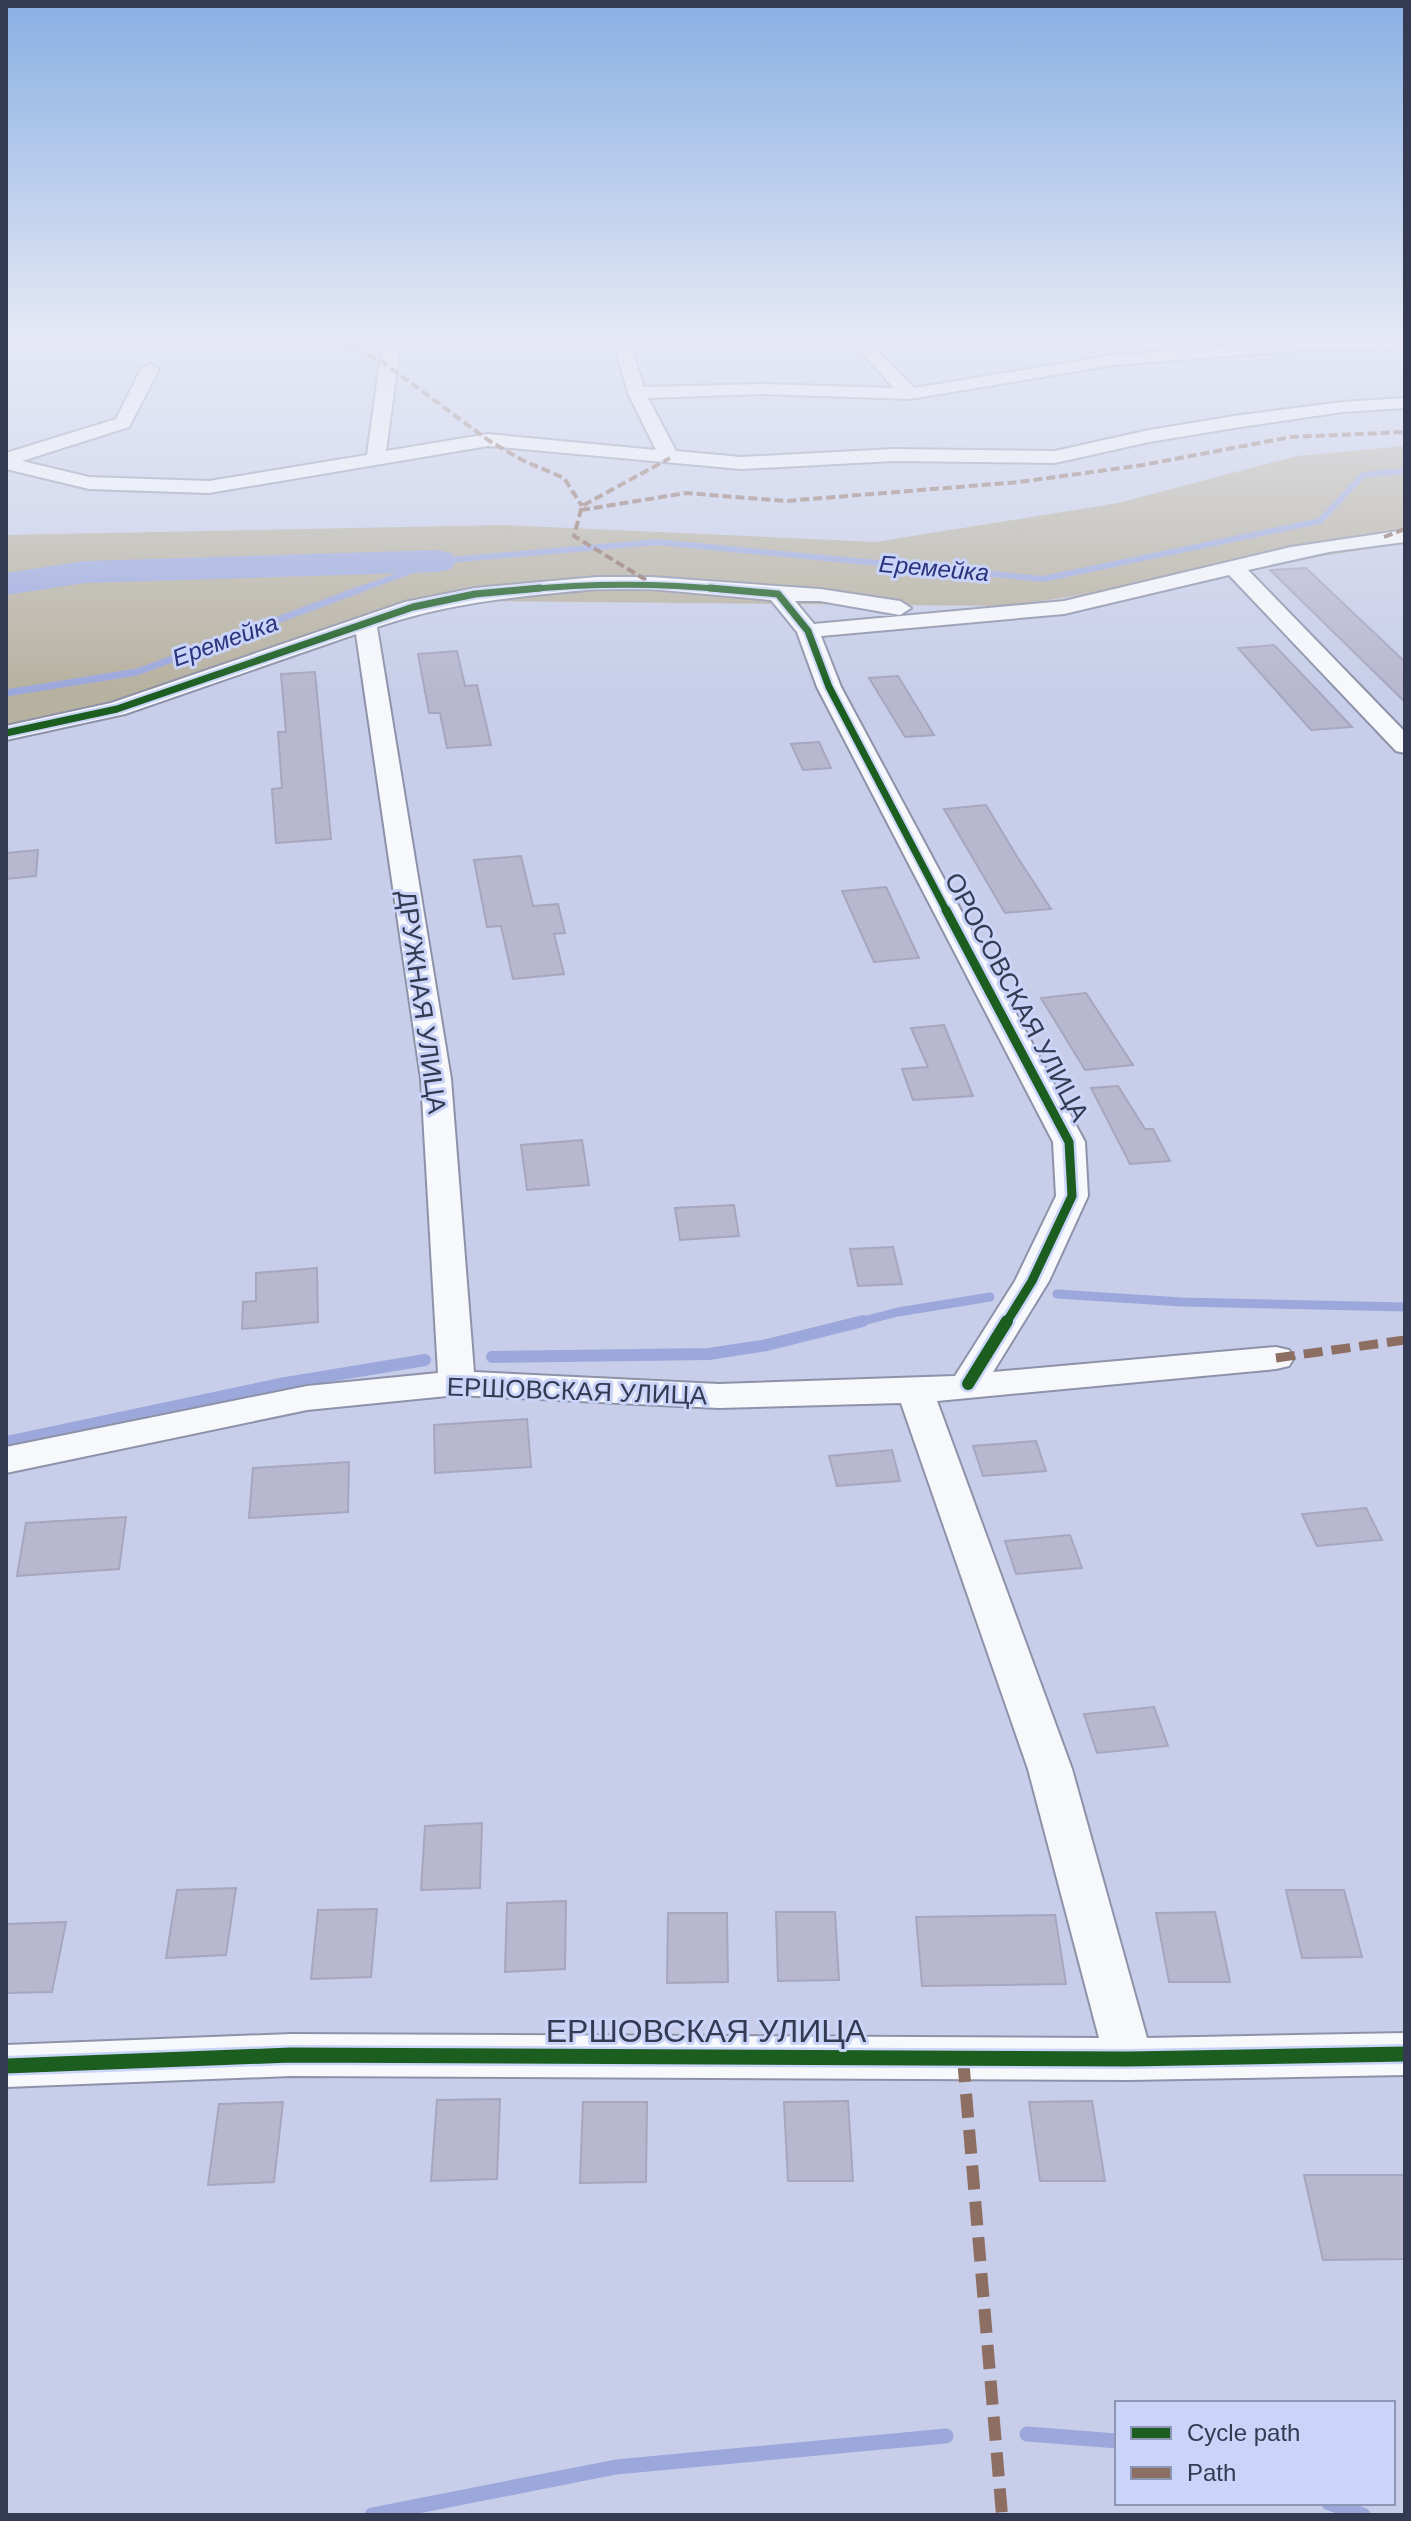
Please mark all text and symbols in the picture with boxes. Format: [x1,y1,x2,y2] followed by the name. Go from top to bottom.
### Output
[878,550,990,586] water label: Еремейка
[169,608,281,672] water label: Еремейка
[939,868,1096,1127] street label: ОРОСОВСКАЯ УЛИЦА
[391,889,453,1116] street label: ДРУЖНАЯ УЛИЦА
[446,1371,708,1411] street label: ЕРШОВСКАЯ УЛИЦА
[546,2013,867,2049] street label: ЕРШОВСКАЯ УЛИЦА
[1115,2401,1395,2505] legend
[1187,2419,1300,2446] text: Cycle path
[1187,2459,1236,2486] text: Path

